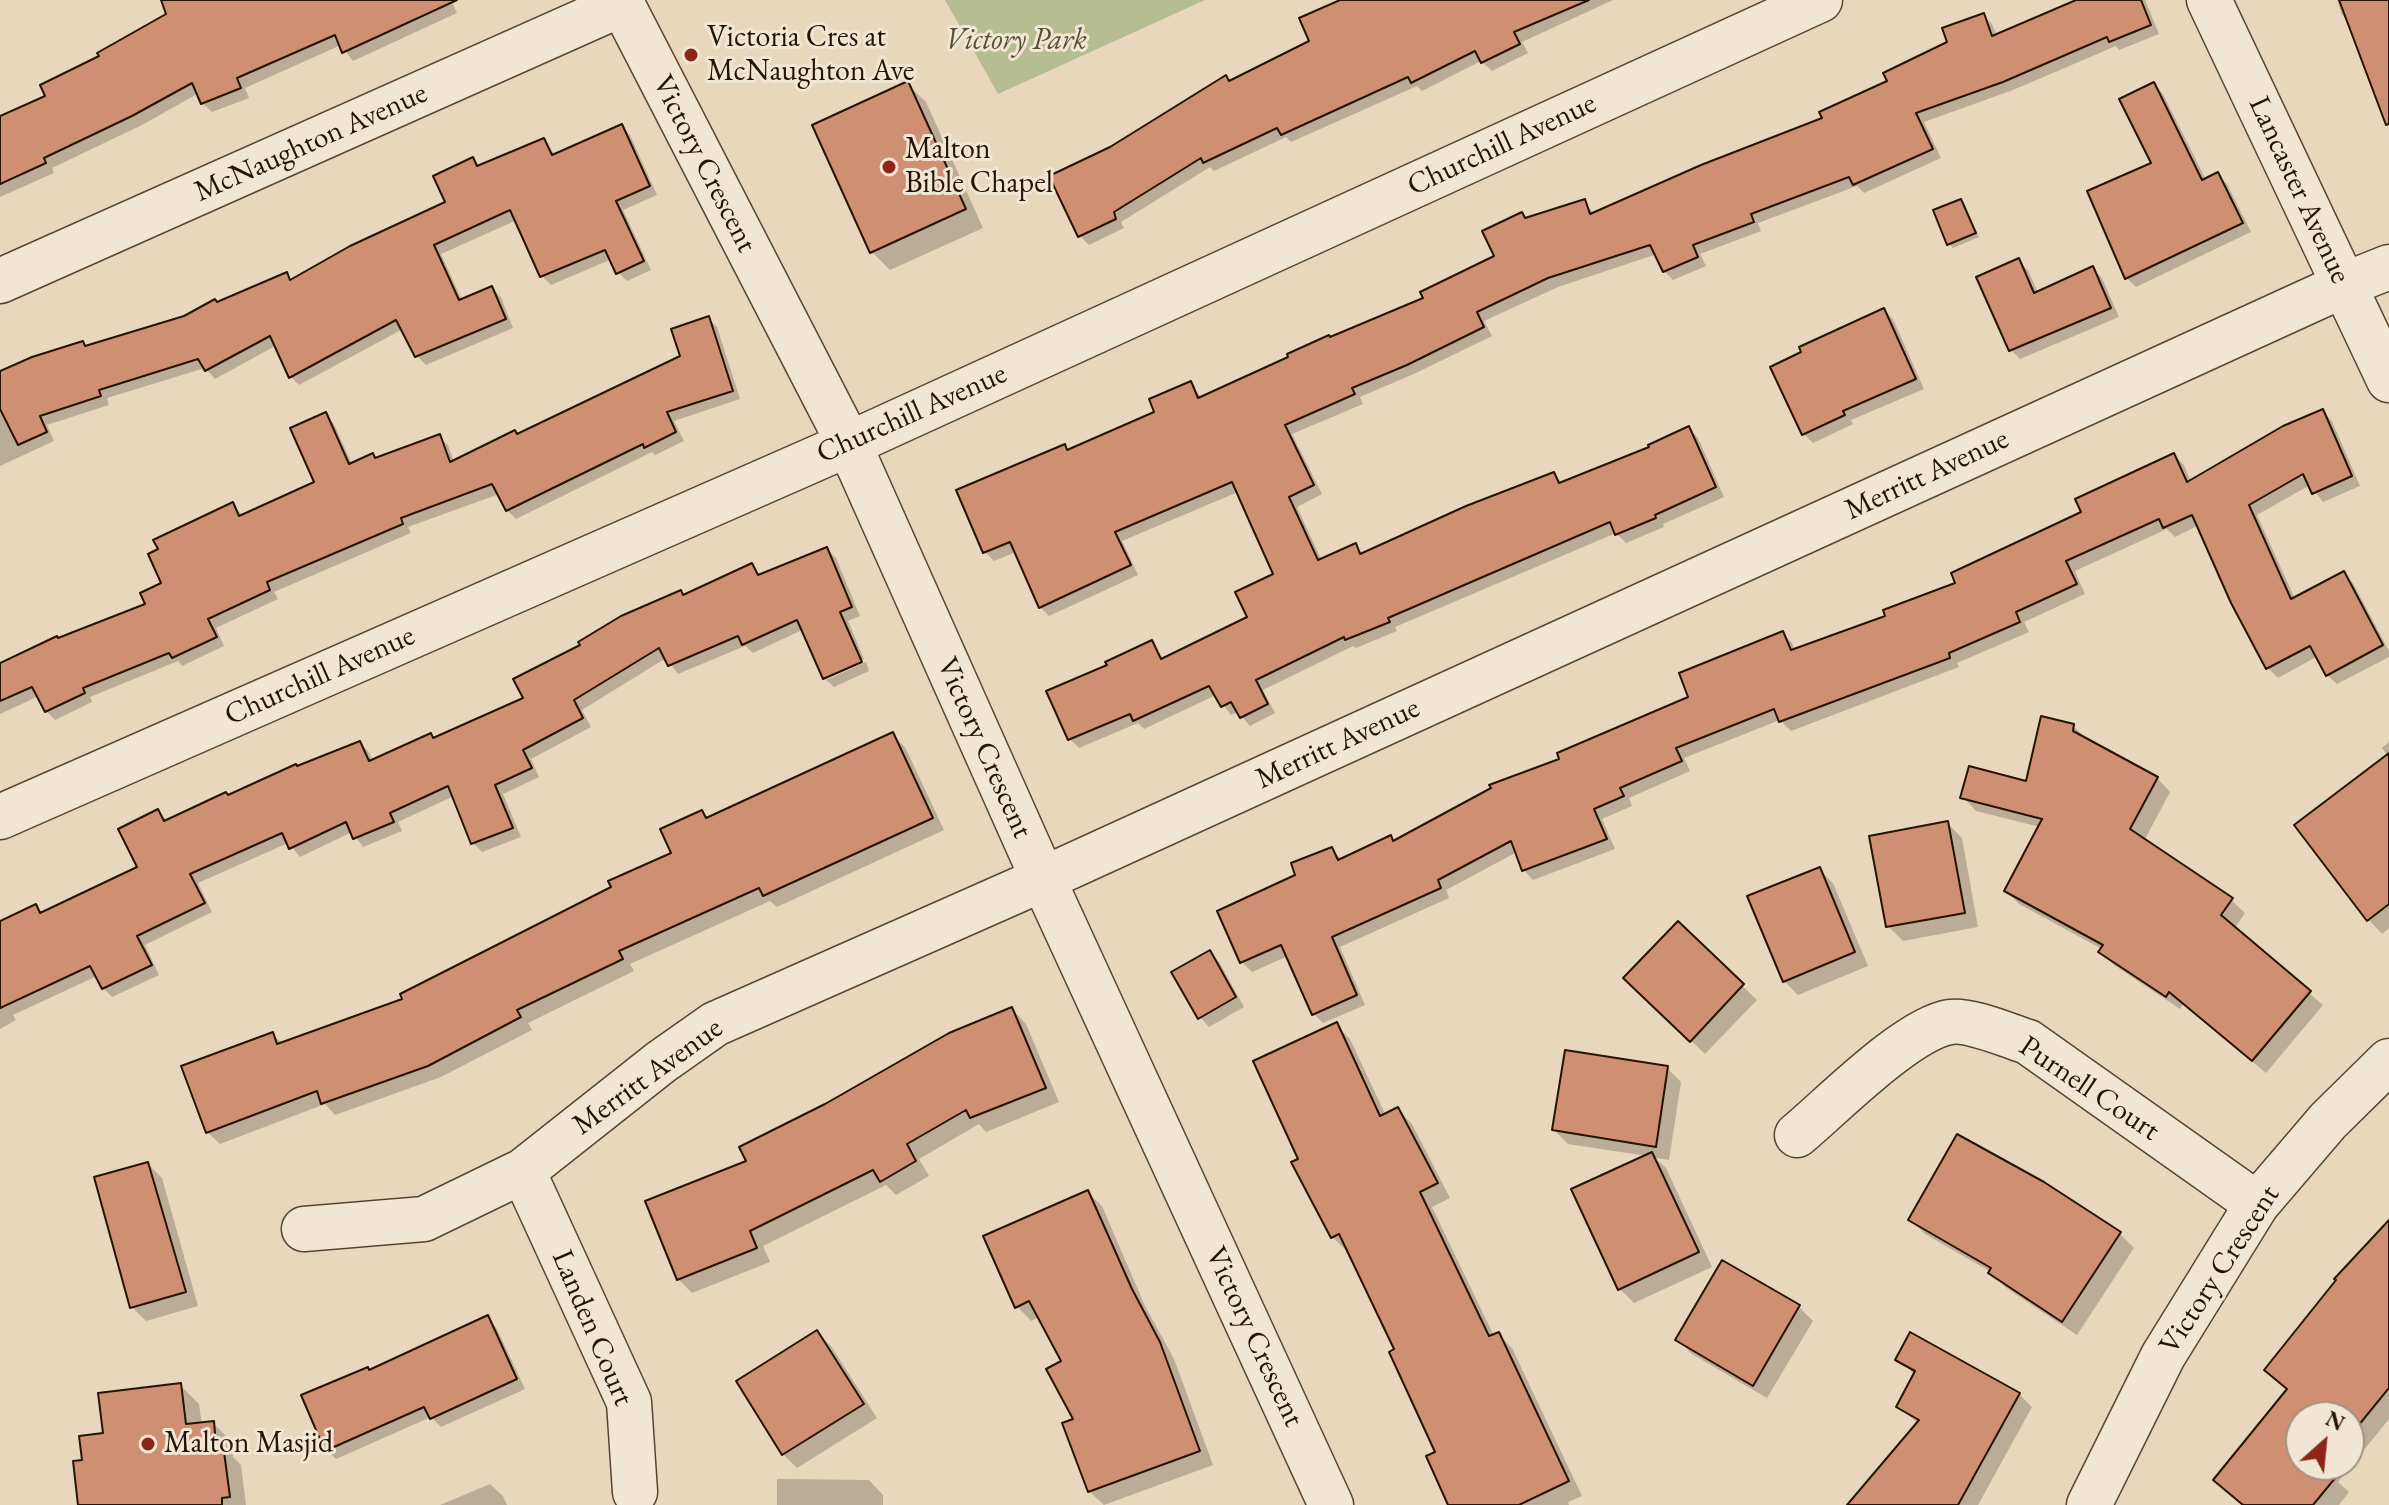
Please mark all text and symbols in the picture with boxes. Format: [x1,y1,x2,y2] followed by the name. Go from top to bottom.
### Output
[707,20,915,90] place label: Victoria Cres at McNaughton Ave
[945,23,1087,59] park label: Victory Park
[682,46,700,64] marker: Victoria Cres at McNaughton Ave
[644,69,764,259] street label: Victory Crescent
[189,76,433,210] street label: McNaughton Avenue
[1402,86,1602,204] street label: Churchill Avenue
[2240,91,2358,289] street label: Lancaster Avenue
[905,132,1053,202] place label: Malton Bible Chapel
[880,158,898,176] marker: Malton Bible Chapel
[811,356,1013,472] street label: Churchill Avenue
[1839,421,2015,529] street label: Merritt Avenue
[219,618,421,734] street label: Churchill Avenue
[928,652,1040,844] street label: Victory Crescent
[1250,690,1426,798] street label: Merritt Avenue
[566,1011,730,1143] street label: Merritt Avenue
[2012,1029,2166,1149] street label: Purnell Court
[2152,1179,2288,1361] street label: Victory Crescent
[1197,1242,1311,1432] street label: Victory Crescent
[543,1245,641,1411] street label: Landen Court
[2285,1401,2365,1481] north arrow
[2321,1404,2350,1438] text: N
[164,1426,333,1462] place label: Malton Masjid
[139,1435,157,1453] marker: Malton Masjid

